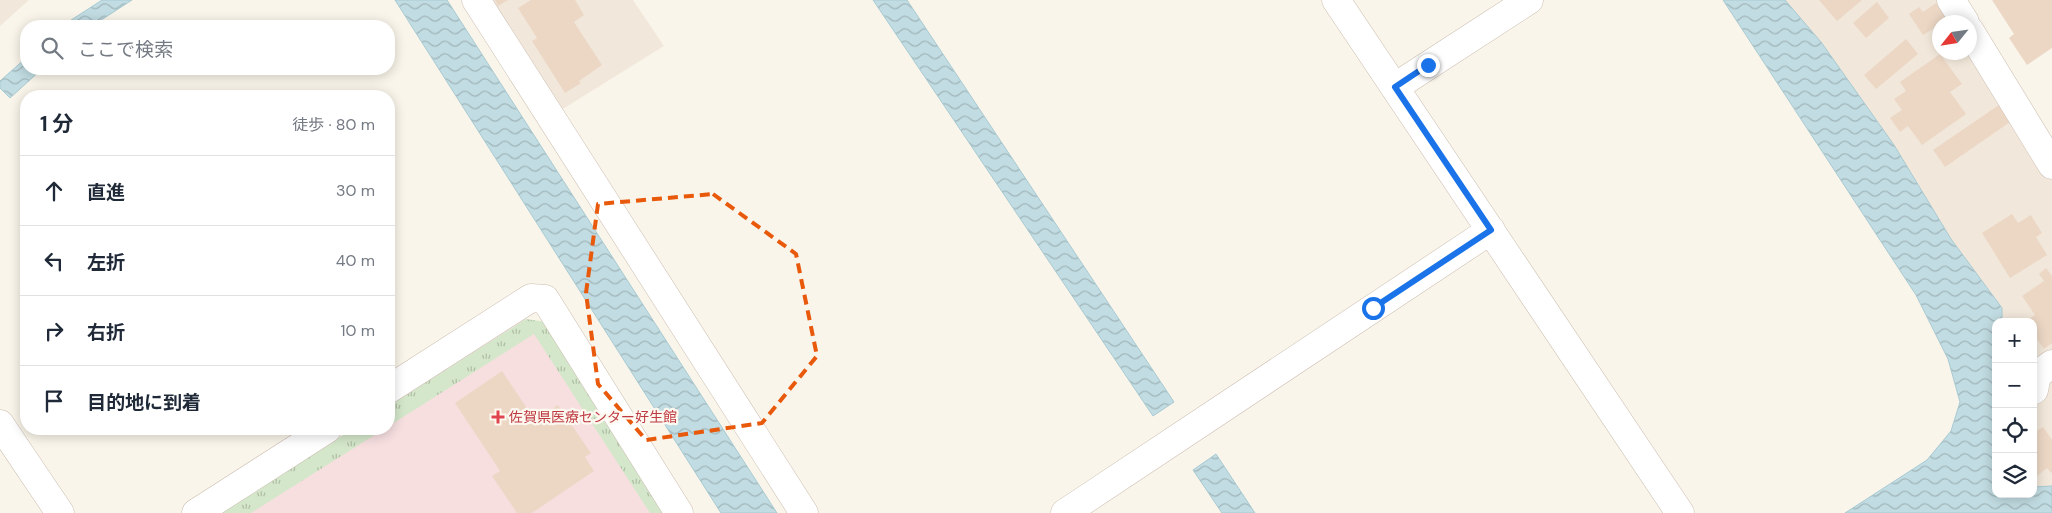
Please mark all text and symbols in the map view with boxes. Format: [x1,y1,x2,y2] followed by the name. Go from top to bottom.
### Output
[1932,15,1977,60] north arrow
[20,20,395,75] search box
[38,34,66,62] icon: search
[78,37,173,62] text: ここで検索
[1417,54,1440,77] route end
[40,110,74,138] text: 1 分
[292,114,375,135] text: 徒歩 · 80 m
[40,177,68,205] icon: ahead
[87,180,125,205] text: 直進
[336,180,375,201] text: 30 m
[40,247,68,275] icon: left
[87,250,125,275] text: 左折
[336,250,375,271] text: 40 m
[1362,297,1385,320] route start
[40,317,68,345] icon: right
[1992,318,2037,498] map controls
[1992,318,2037,363] button: +
[87,320,125,345] text: 右折
[341,320,375,341] text: 10 m
[1992,363,2037,408] button: −
[40,387,68,415] icon: arrive
[87,390,201,415] text: 目的地に到着
[509,408,677,426] place label: 佐賀県医療センター好生館
[1992,408,2037,453] button: locate
[491,410,505,424] marker: 佐賀県医療センター好生館
[1992,453,2037,498] button: layers

